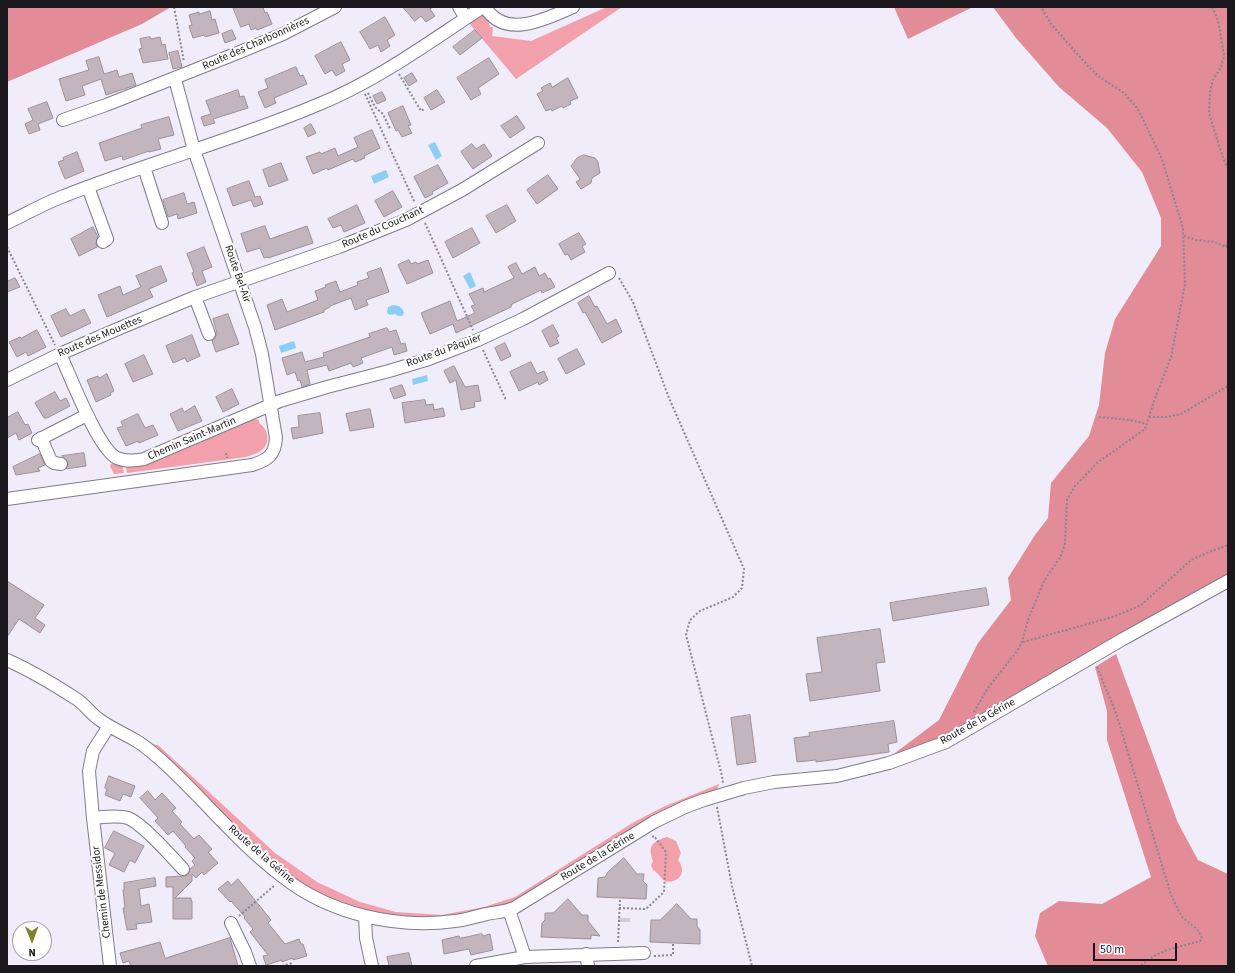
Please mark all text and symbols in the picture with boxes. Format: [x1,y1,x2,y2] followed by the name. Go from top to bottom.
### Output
[201,15,311,73] street label: Route des Charbonnières
[340,204,426,252] street label: Route du Couchant
[221,244,253,304] street label: Route Bel-Air
[56,313,144,361] street label: Route des Mouettes
[405,331,483,371] street label: Route du Pâquier
[146,414,238,464] street label: Chemin Saint-Martin
[938,696,1018,748] street label: Route de la Gérine
[225,823,297,887] street label: Route de la Gérine
[559,830,637,884] street label: Route de la Gérine
[90,845,114,939] street label: Chemin de Messidor
[12,921,52,961] north arrow
[1095,935,1179,961] scale bar
[1100,941,1124,958] text: 50 m
[28,945,36,960] text: N

